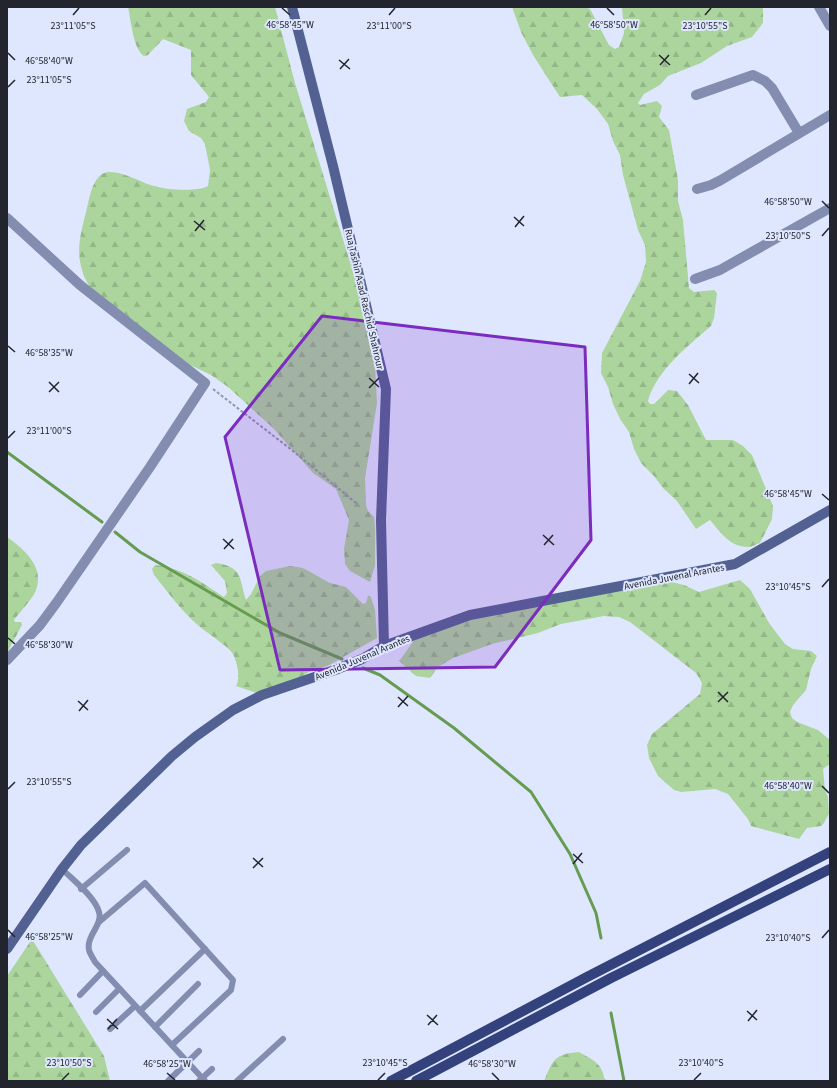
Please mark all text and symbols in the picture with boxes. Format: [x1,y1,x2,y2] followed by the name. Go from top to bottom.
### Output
[266,18,314,32] text: 46°58'45"W
[590,18,638,32] text: 46°58'50"W
[50,19,96,33] text: 23°11'05"S
[366,19,412,33] text: 23°11'00"S
[682,19,728,33] text: 23°10'55"S
[25,54,73,68] text: 46°58'40"W
[26,73,72,87] text: 23°11'05"S
[764,195,812,209] text: 46°58'50"W
[341,228,387,371] street label: Rua Tashin Asad Raschid Shahrour
[765,229,811,243] text: 23°10'50"S
[25,346,73,360] text: 46°58'35"W
[26,424,72,438] text: 23°11'00"S
[764,487,812,501] text: 46°58'45"W
[623,560,726,594] street label: Avenida Juvenal Arantes
[765,580,811,594] text: 23°10'45"S
[313,632,412,684] street label: Avenida Juvenal Arantes
[25,638,73,652] text: 46°58'30"W
[26,775,72,789] text: 23°10'55"S
[764,779,812,793] text: 46°58'40"W
[25,930,73,944] text: 46°58'25"W
[765,931,811,945] text: 23°10'40"S
[46,1056,92,1070] text: 23°10'50"S
[362,1056,408,1070] text: 23°10'45"S
[678,1056,724,1070] text: 23°10'40"S
[143,1057,191,1071] text: 46°58'25"W
[468,1057,516,1071] text: 46°58'30"W

